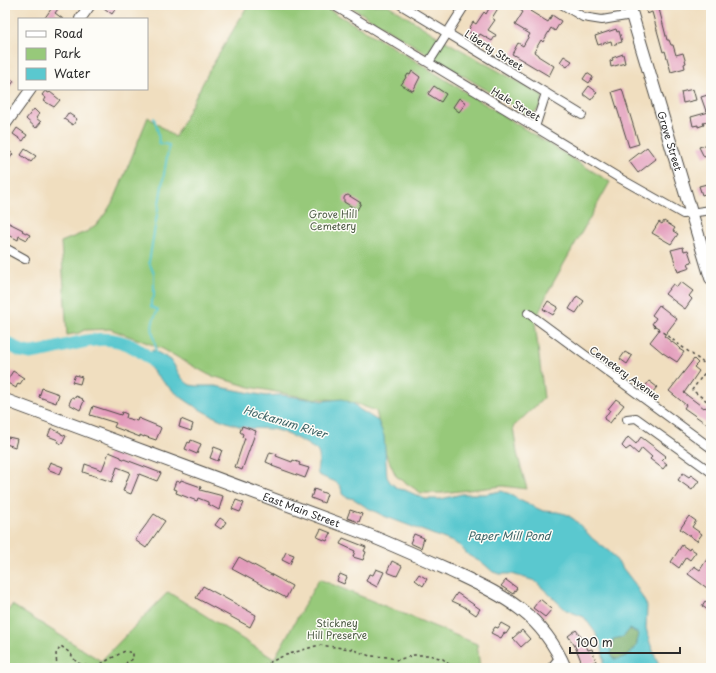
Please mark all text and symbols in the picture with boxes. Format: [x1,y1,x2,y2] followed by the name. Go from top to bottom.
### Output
[18,18,148,90] legend
[54,24,83,42] text: Road
[462,26,526,73] street label: Liberty Street
[54,44,81,62] text: Park
[54,64,91,82] text: Water
[489,83,544,124] street label: Hale Street
[654,109,686,173] street label: Grove Street
[309,206,357,233] park label: Grove Hill Cemetery
[587,342,664,404] street label: Cemetery Avenue
[241,401,331,443] water label: Hockanum River
[261,488,342,530] street label: East Main Street
[468,527,553,544] water label: Paper Mill Pond
[307,615,367,642] park label: Stickney Hill Preserve
[570,629,680,655] scale bar
[576,633,613,651] text: 100 m

